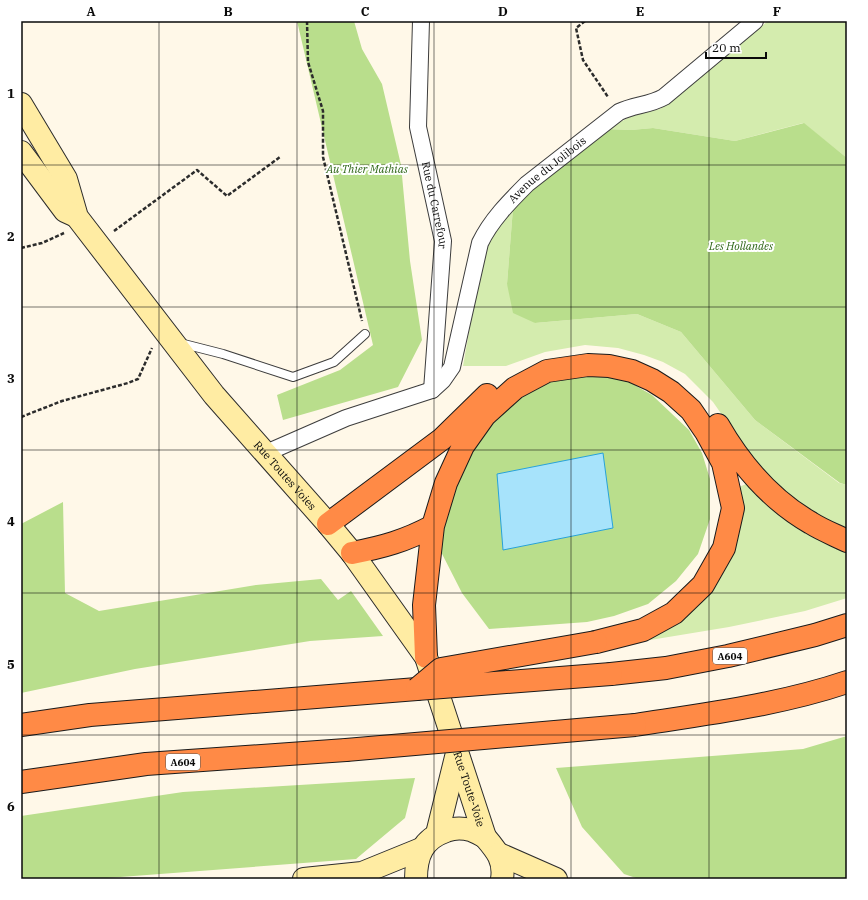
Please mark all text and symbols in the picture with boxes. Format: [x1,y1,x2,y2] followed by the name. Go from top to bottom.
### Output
[86,3,96,20] text: A
[223,3,233,20] text: B
[361,3,370,20] text: C
[498,3,508,20] text: D
[636,3,644,20] text: E
[773,3,781,20] text: F
[706,34,766,60] scale bar
[712,40,741,55] text: 20 m
[7,85,15,102] text: 1
[505,133,589,206] street label: Avenue du Jolibois
[419,160,450,249] street label: Rue du Carrefour
[325,162,409,176] park label: Au Thier Mathias
[7,228,15,245] text: 2
[708,239,774,253] park label: Les Hollandes
[7,370,15,387] text: 3
[251,438,319,513] street label: Rue Toutes Voies
[7,513,15,530] text: 4
[713,648,747,664] road number: A604
[7,656,15,673] text: 5
[450,749,488,829] street label: Rue Toute-Voie
[166,754,200,770] road number: A604
[7,798,15,815] text: 6

